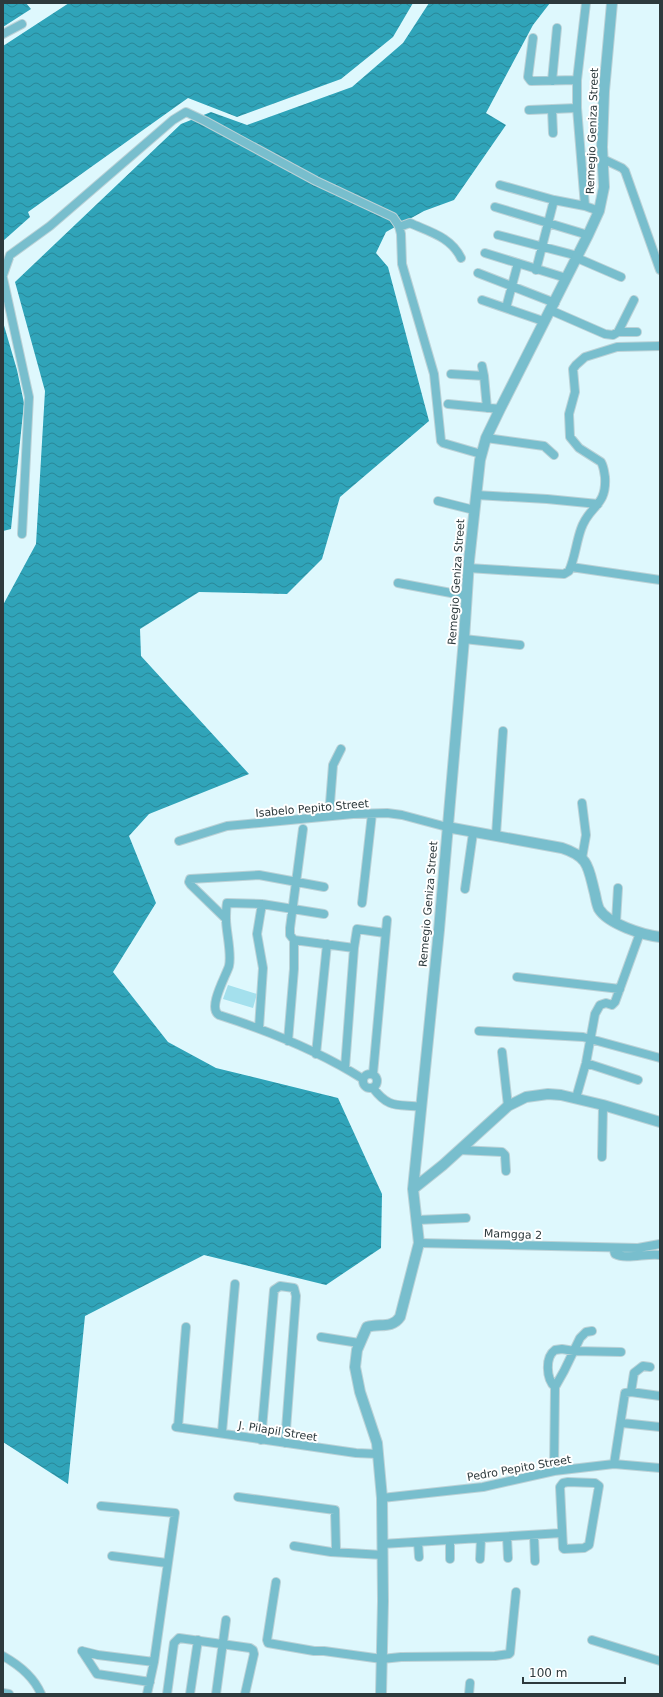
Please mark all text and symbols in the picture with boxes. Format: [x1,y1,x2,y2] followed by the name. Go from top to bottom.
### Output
[584,67,601,194] street label: Remegio Geniza Street
[446,518,467,646] street label: Remegio Geniza Street
[255,797,370,820] street label: Isabelo Pepito Street
[417,840,441,968] street label: Remegio Geniza Street
[484,1227,542,1242] street label: Mamgga 2
[237,1419,319,1444] street label: J. Pilapil Street
[466,1453,573,1484] street label: Pedro Pepito Street
[523,1659,625,1685] scale bar
[529,1666,567,1680] text: 100 m

